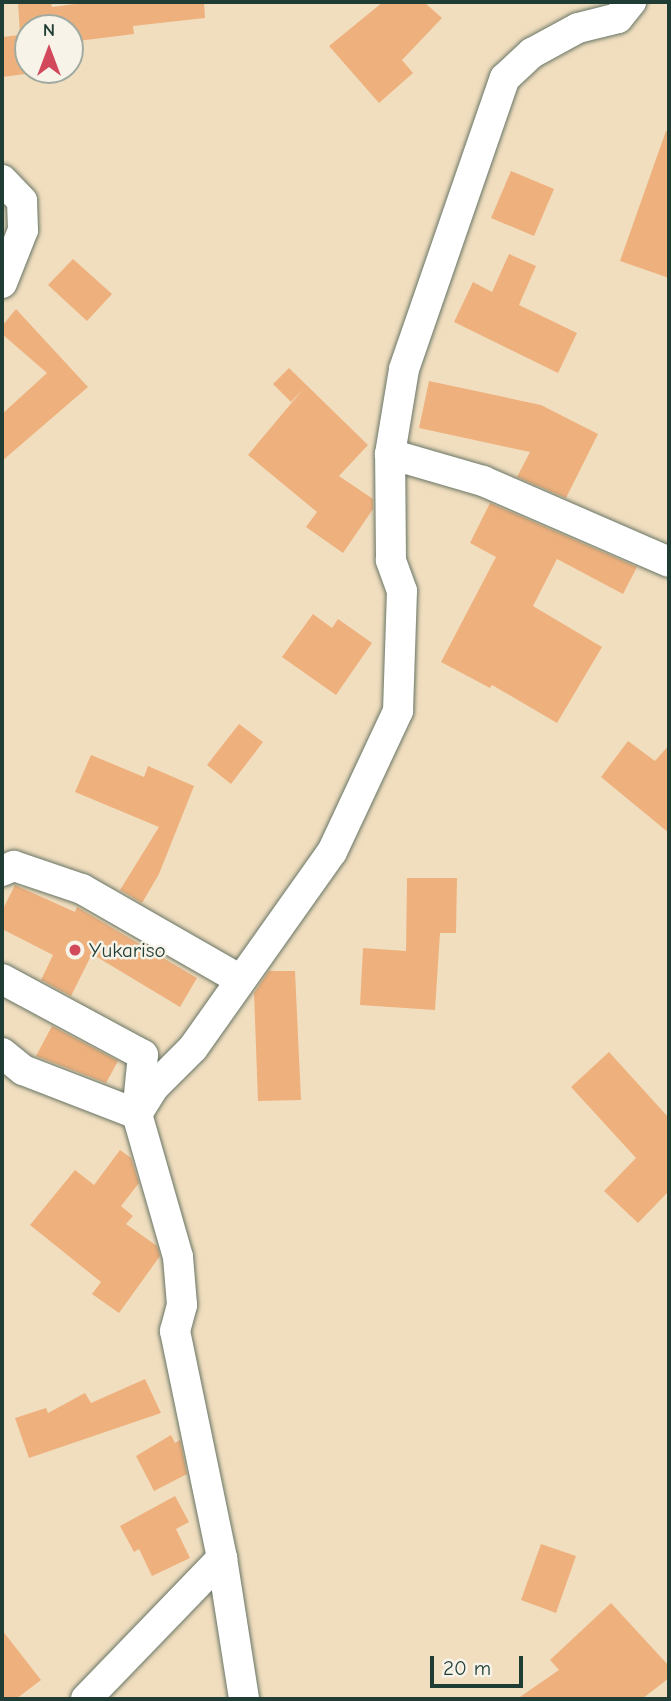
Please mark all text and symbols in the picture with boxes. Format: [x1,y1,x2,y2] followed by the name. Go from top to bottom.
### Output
[14,14,84,84] north arrow
[43,19,55,41] text: N
[89,937,166,963] place label: Yukariso
[67,942,83,958] marker: Yukariso
[433,1642,526,1686] scale bar
[443,1656,491,1680] text: 20 m

